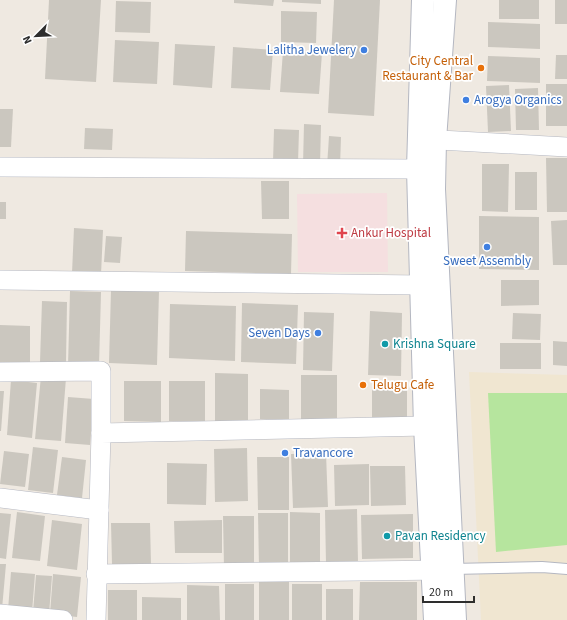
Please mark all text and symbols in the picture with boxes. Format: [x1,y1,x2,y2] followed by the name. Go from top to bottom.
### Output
[16,16,56,56] north arrow
[19,33,36,46] text: N
[267,41,356,59] place label: Lalitha Jewelery
[359,45,369,55] marker: Lalitha Jewelery
[382,52,473,85] place label: City Central Restaurant & Bar
[476,63,486,73] marker: City Central Restaurant & Bar
[474,91,562,109] place label: Arogya Organics
[461,95,471,105] marker: Arogya Organics
[351,224,431,242] place label: Ankur Hospital
[336,227,348,239] marker: Ankur Hospital
[482,242,492,252] marker: Sweet Assembly
[443,252,531,270] place label: Sweet Assembly
[248,324,311,342] place label: Seven Days
[313,328,323,338] marker: Seven Days
[393,335,476,353] place label: Krishna Square
[380,339,390,349] marker: Krishna Square
[371,376,434,394] place label: Telugu Cafe
[358,380,368,390] marker: Telugu Cafe
[293,444,353,462] place label: Travancore
[280,448,290,458] marker: Travancore
[395,527,486,545] place label: Pavan Residency
[382,531,392,541] marker: Pavan Residency
[423,578,474,604] scale bar
[429,584,453,601] text: 20 m

